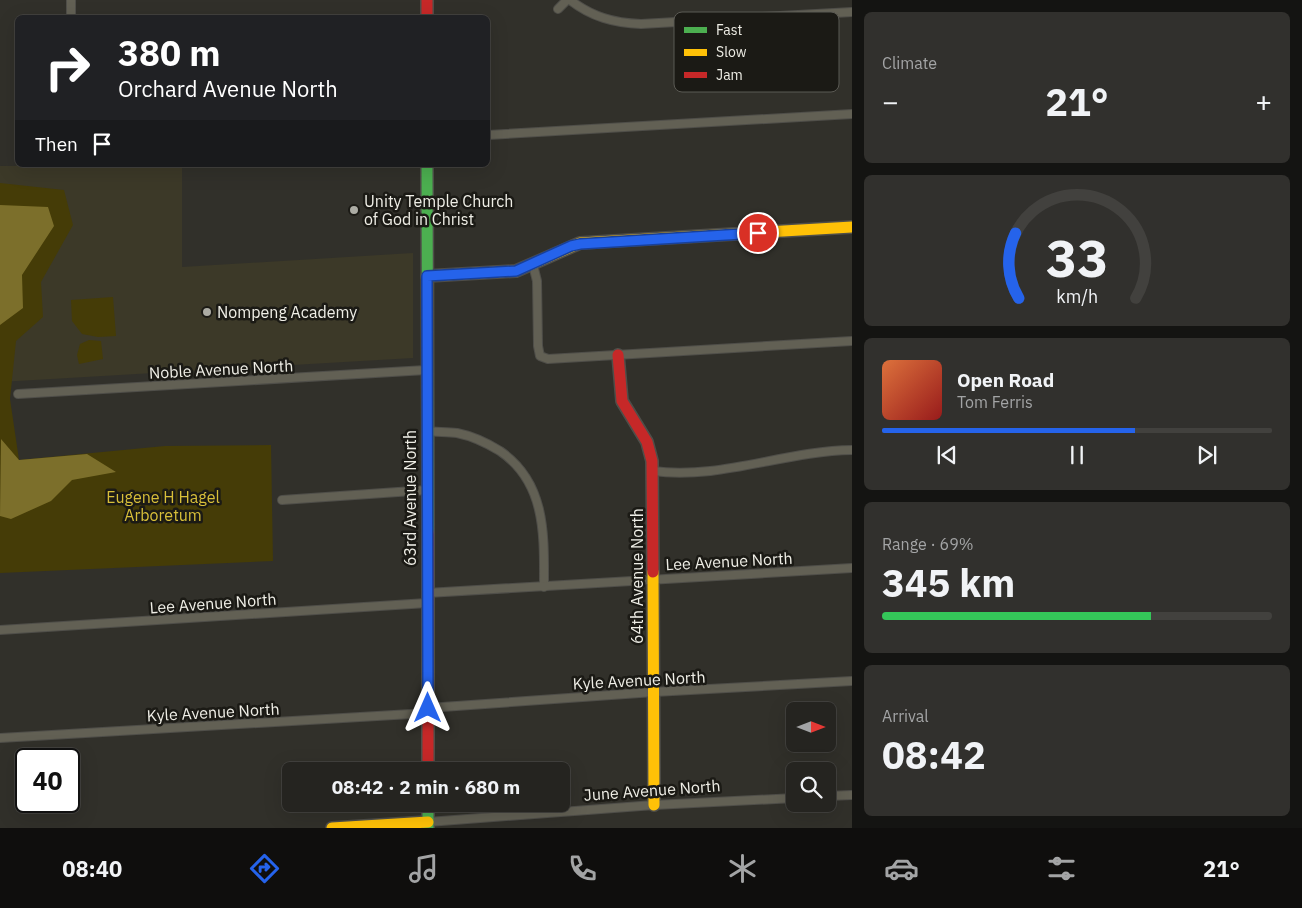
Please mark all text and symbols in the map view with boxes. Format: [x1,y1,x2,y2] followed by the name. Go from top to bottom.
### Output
[674,12,839,92] legend
[716,21,742,39] text: Fast
[118,30,221,76] text: 380 m
[35,35,100,100] icon: right
[716,43,747,61] text: Slow
[882,53,937,73] text: Climate
[716,66,743,84] text: Jam
[118,74,338,103] text: Orchard Avenue North
[1045,77,1109,126] text: 21°
[882,83,899,120] text: −
[1255,83,1272,120] text: +
[88,130,116,158] icon: arrive
[35,132,78,156] text: Then
[364,191,513,229] place label: Unity Temple Church of God in Christ
[348,204,360,216] marker: Unity Temple Church of God in Christ
[737,212,779,254] pin
[744,219,772,247] icon: arrive
[1046,224,1108,291] text: 33
[1056,285,1098,308] text: km/h
[217,302,357,322] place label: Nompeng Academy
[201,306,213,318] marker: Nompeng Academy
[148,355,294,383] street label: Noble Avenue North
[957,368,1054,392] text: Open Road
[957,392,1033,412] text: Tom Ferris
[400,430,420,566] street label: 63rd Avenue North
[933,441,961,469] icon: previous
[1063,441,1091,469] icon: pause
[1193,441,1221,469] icon: next
[106,487,220,525] park label: Eugene H Hagel Arboretum
[627,508,647,644] street label: 64th Avenue North
[882,534,974,554] text: Range · 69%
[665,548,793,574] street label: Lee Avenue North
[882,558,1015,607] text: 345 km
[149,589,277,617] street label: Lee Avenue North
[572,667,706,693] street label: Kyle Avenue North
[401,681,453,733] position arrow
[146,699,280,725] street label: Kyle Avenue North
[786,702,836,752] north arrow
[786,702,836,812] map controls
[882,706,929,726] text: Arrival
[882,730,986,779] text: 08:42
[15,748,80,813] speed limit sign: 40
[786,762,836,812] button: search
[332,775,520,799] text: 08:42 · 2 min · 680 m
[583,775,721,805] street label: June Avenue North
[247,851,282,886] icon: directions
[406,851,441,886] icon: music
[565,851,600,886] icon: phone
[725,851,760,886] icon: climate
[884,851,919,886] icon: car
[1044,851,1079,886] icon: filters
[62,854,122,883] text: 08:40
[1203,854,1240,883] text: 21°

